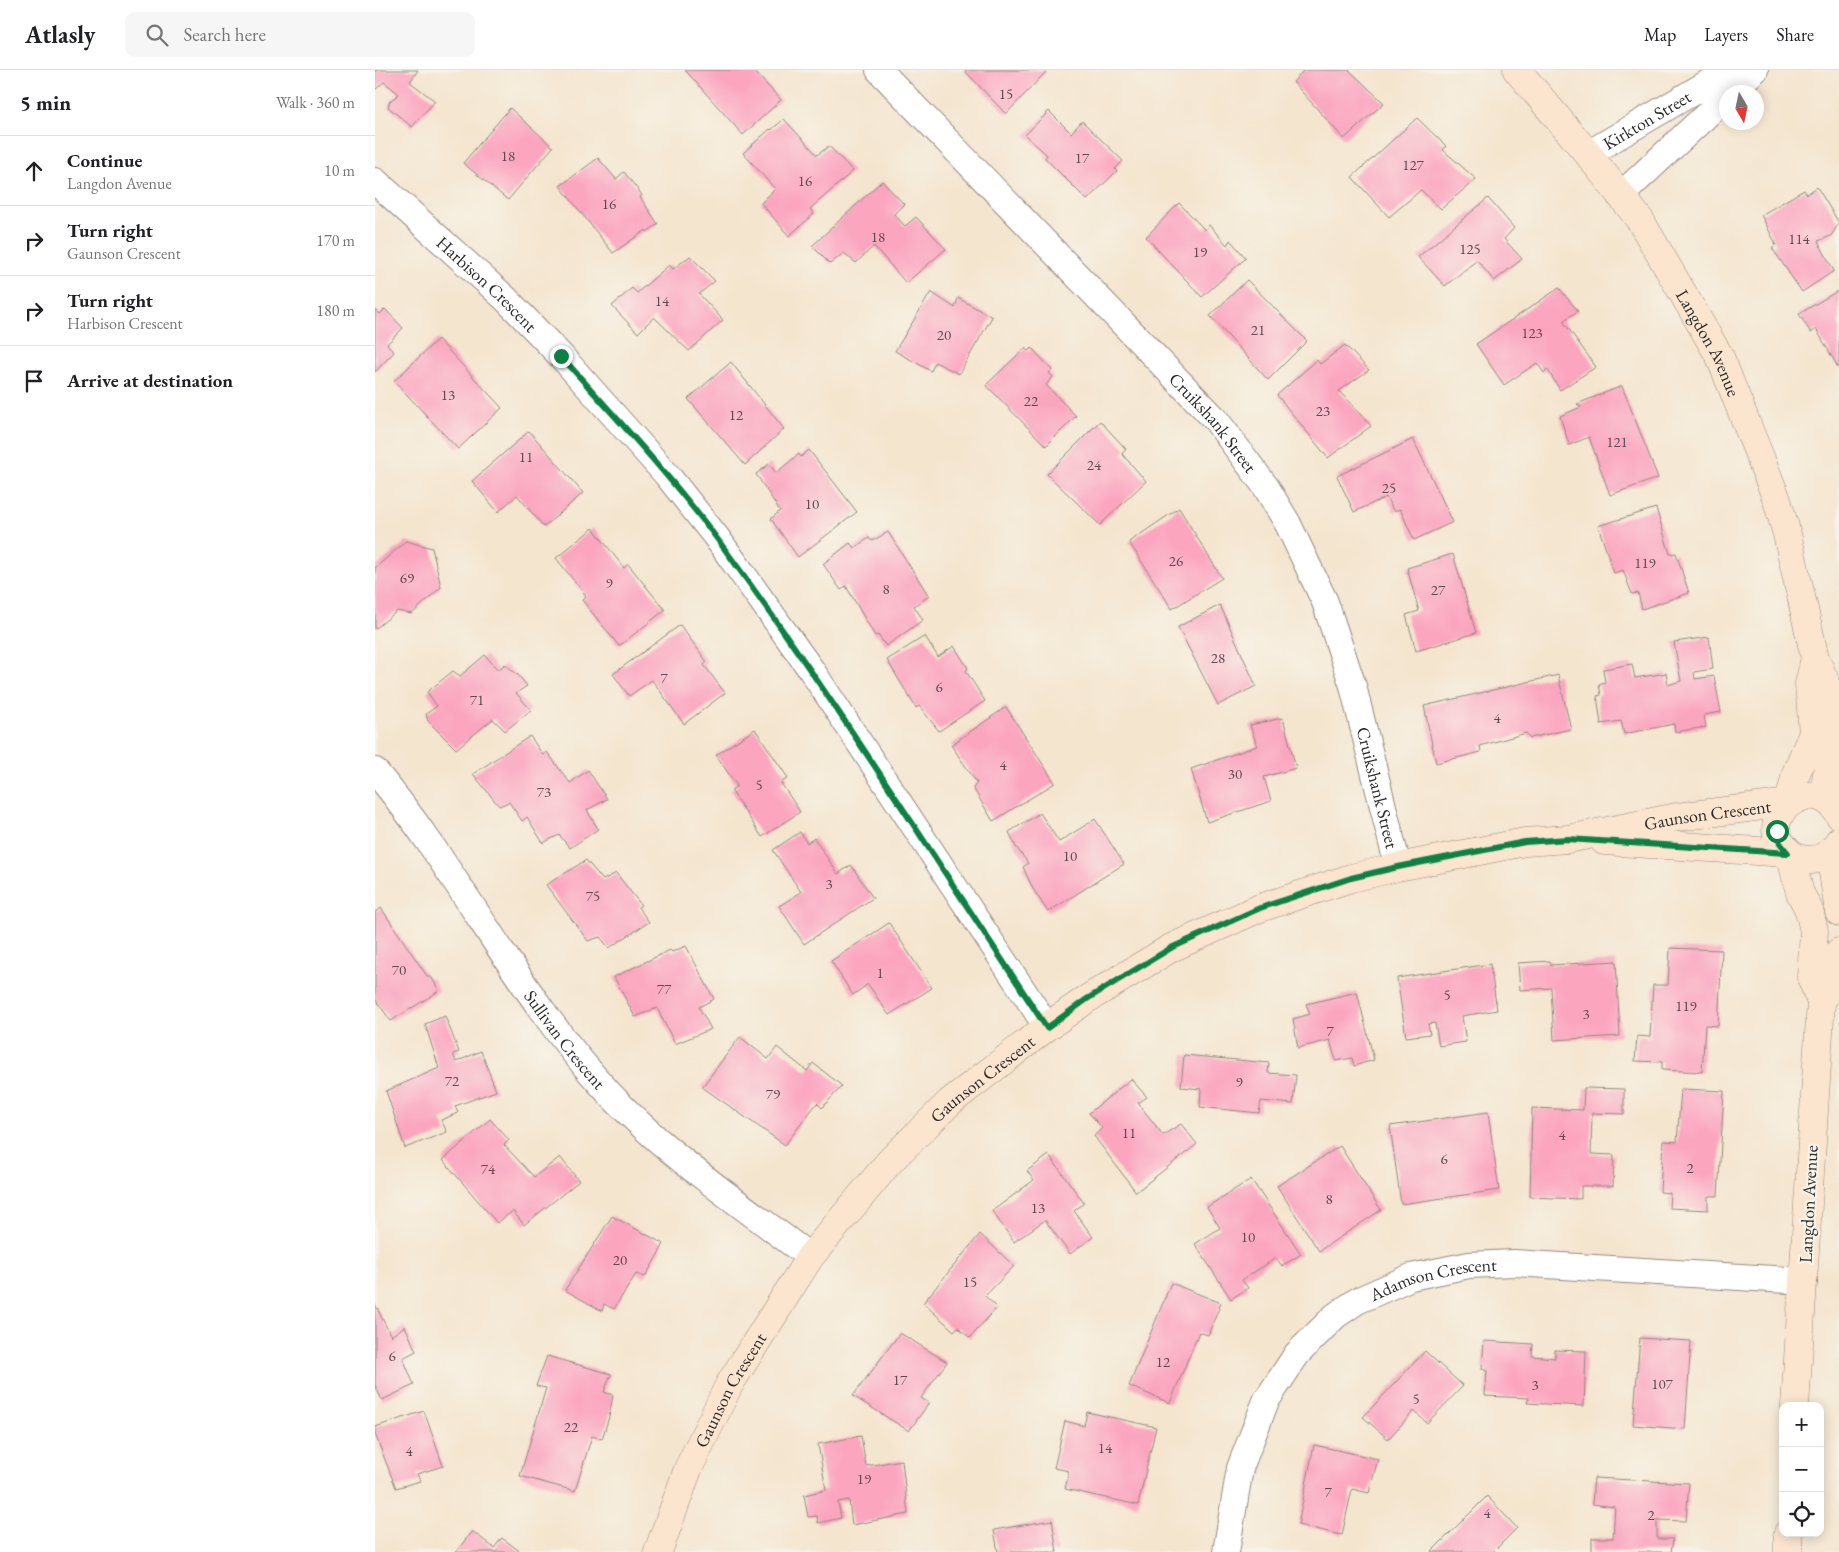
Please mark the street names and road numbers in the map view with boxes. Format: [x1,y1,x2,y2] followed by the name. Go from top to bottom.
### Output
[1598,84,1695,154] street label: Kirkton Street
[432,231,543,337] street label: Harbison Crescent
[1671,285,1746,400] street label: Langdon Avenue
[1165,367,1263,477] street label: Cruikshank Street
[1352,724,1405,851] street label: Cruikshank Street
[1642,794,1773,835] street label: Gaunson Crescent
[519,985,611,1094] street label: Sullivan Crescent
[925,1029,1039,1127] street label: Gaunson Crescent
[1793,1145,1823,1263] street label: Langdon Avenue
[1365,1252,1498,1306] street label: Adamson Crescent
[689,1328,771,1451] street label: Gaunson Crescent

